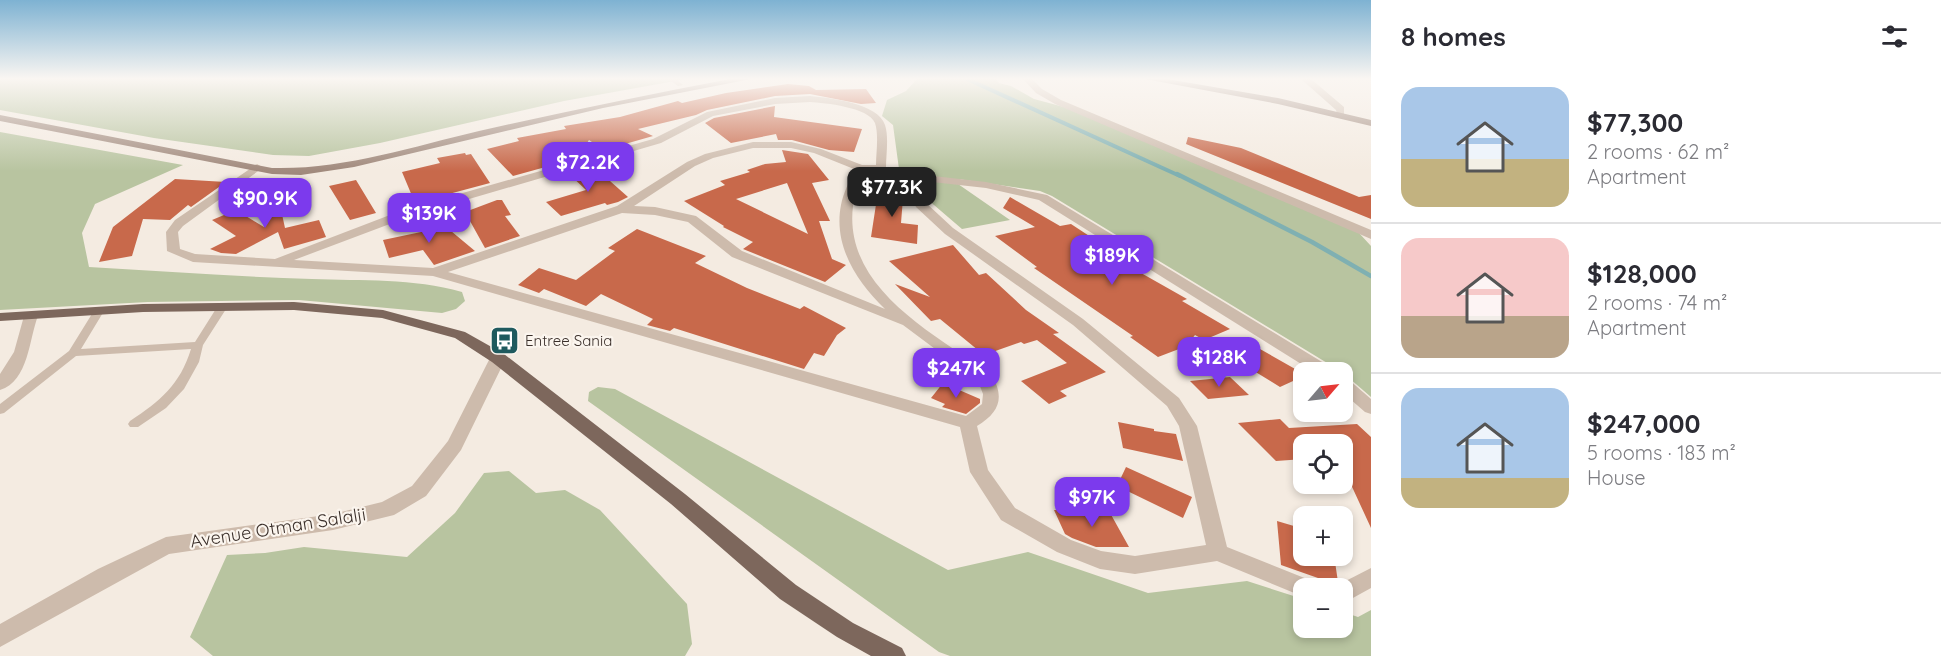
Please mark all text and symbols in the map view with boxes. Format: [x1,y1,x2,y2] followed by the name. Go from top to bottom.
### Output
[1401,20,1506,53] text: 8 homes
[1878,20,1911,53] icon: filters
[1587,106,1683,139] text: $77,300
[1449,111,1521,183] icon: home
[1587,139,1729,164] text: 2 rooms · 62 m²
[539,142,637,193] pin: $72.2K
[556,149,620,174] text: $72.2K
[1587,164,1687,189] text: Apartment
[843,167,941,218] pin: $77.3K
[861,174,923,199] text: $77.3K
[216,178,314,229] pin: $90.9K
[232,185,298,210] text: $90.9K
[387,193,471,244] pin: $139K
[402,200,456,225] text: $139K
[1070,235,1154,286] pin: $189K
[1084,242,1140,267] text: $189K
[1587,257,1697,290] text: $128,000
[1449,262,1521,334] icon: home
[1587,290,1727,315] text: 2 rooms · 74 m²
[1587,315,1687,340] text: Apartment
[488,325,520,357] bus stop icon: Entree Sania
[525,331,612,350] place label: Entree Sania
[1177,337,1261,388] pin: $128K
[1191,344,1247,369] text: $128K
[914,348,998,399] pin: $247K
[927,355,985,380] text: $247K
[1293,362,1353,422] north arrow
[1293,362,1353,638] map controls
[1587,407,1700,440] text: $247,000
[1449,412,1521,484] icon: home
[1293,434,1353,494] button: locate
[1587,440,1736,465] text: 5 rooms · 183 m²
[1587,465,1646,490] text: House
[1056,477,1128,528] pin: $97K
[1069,484,1115,509] text: $97K
[188,502,367,553] street label: Avenue Otman Salalji
[1293,506,1353,566] button: +
[1293,578,1353,638] button: −

